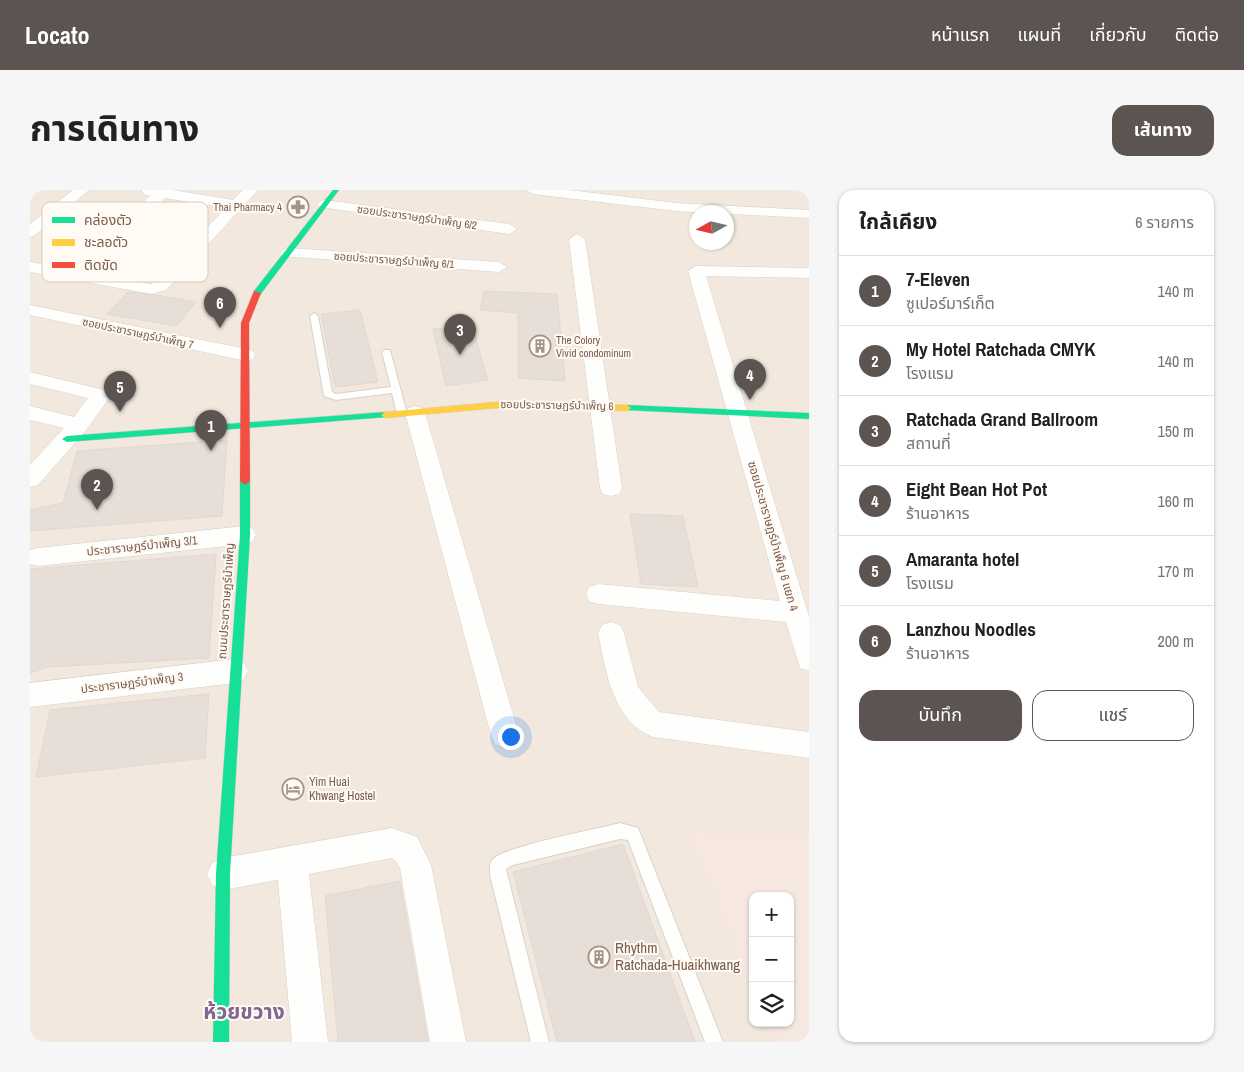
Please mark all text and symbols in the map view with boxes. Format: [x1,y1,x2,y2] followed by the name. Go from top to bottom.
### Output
[25,19,90,51] text: Locato
[931,22,989,47] text: หน้าแรก
[1017,22,1061,47] text: แผนที่
[1089,22,1147,47] text: เกี่ยวกับ
[1175,22,1219,47] text: ติดต่อ
[30,105,199,152] text: การเดินทาง
[1112,105,1214,156] button: เส้นทาง
[286,195,310,219] pharmacy icon: Thai Pharmacy 4
[213,200,282,214] place label: Thai Pharmacy 4
[42,202,208,282] legend
[356,202,478,232] street label: ซอยประชาราษฎร์บำเพ็ญ 6/2
[689,205,734,250] north arrow
[859,207,937,236] text: ใกล้เคียง
[84,211,132,229] text: คล่องตัว
[1135,211,1194,233] text: 6 รายการ
[84,233,128,251] text: ชะลอตัว
[333,249,455,271] street label: ซอยประชาราษฎร์บำเพ็ญ 6/1
[84,256,118,274] text: ติดขัด
[906,266,970,292] text: 7-Eleven
[871,280,879,302] text: 1
[1158,280,1194,302] text: 140 m
[204,287,236,328] pin: 6
[906,292,995,314] text: ซูเปอร์มาร์เก็ต
[81,314,195,352] street label: ซอยประชาราษฎร์บำเพ็ญ 7
[444,314,476,355] pin: 3
[556,333,631,360] place label: The Colory Vivid condominum
[528,334,552,358] building icon: The Colory Vivid condominum
[906,336,1096,362] text: My Hotel Ratchada CMYK
[871,350,879,372] text: 2
[1158,350,1194,372] text: 140 m
[734,359,766,400] pin: 4
[906,362,954,384] text: โรงแรม
[104,371,136,412] pin: 5
[500,397,614,413] street label: ซอยประชาราษฎร์บำเพ็ญ 6
[906,406,1098,432] text: Ratchada Grand Ballroom
[195,410,227,451] pin: 1
[871,420,879,442] text: 3
[1158,420,1194,442] text: 150 m
[906,432,951,454] text: สถานที่
[744,459,802,613] street label: ซอยประชาราษฎร์บำเพ็ญ 6 แยก 4
[81,469,113,510] pin: 2
[906,476,1047,502] text: Eight Bean Hot Pot
[871,490,879,512] text: 4
[1158,490,1194,512] text: 160 m
[906,502,970,524] text: ร้านอาหาร
[86,532,199,560] street label: ประชาราษฎร์บำเพ็ญ 3/1
[214,542,238,660] street label: ถนนประชาราษฎร์บำเพ็ญ
[906,546,1019,572] text: Amaranta hotel
[871,560,879,582] text: 5
[1158,560,1194,582] text: 170 m
[906,572,954,594] text: โรงแรม
[906,616,1036,642] text: Lanzhou Noodles
[871,630,879,652] text: 6
[1158,630,1194,652] text: 200 m
[906,642,970,664] text: ร้านอาหาร
[80,669,184,697] street label: ประชาราษฎร์บำเพ็ญ 3
[859,690,1022,741] button: บันทึก
[1032,690,1194,741] button: แชร์
[498,724,524,750] your location
[309,774,375,804] place label: Yim Huai Khwang Hostel
[281,777,305,801] hotel icon: Yim Huai Khwang Hostel
[749,892,794,1027] map controls
[749,892,794,937] button: +
[615,937,740,975] place label: Rhythm Ratchada-Huaikhwang
[749,937,794,982] button: −
[587,945,611,969] building icon: Rhythm Ratchada-Huaikhwang
[749,982,794,1027] button: layers
[203,997,285,1026] district label: ห้วยขวาง

